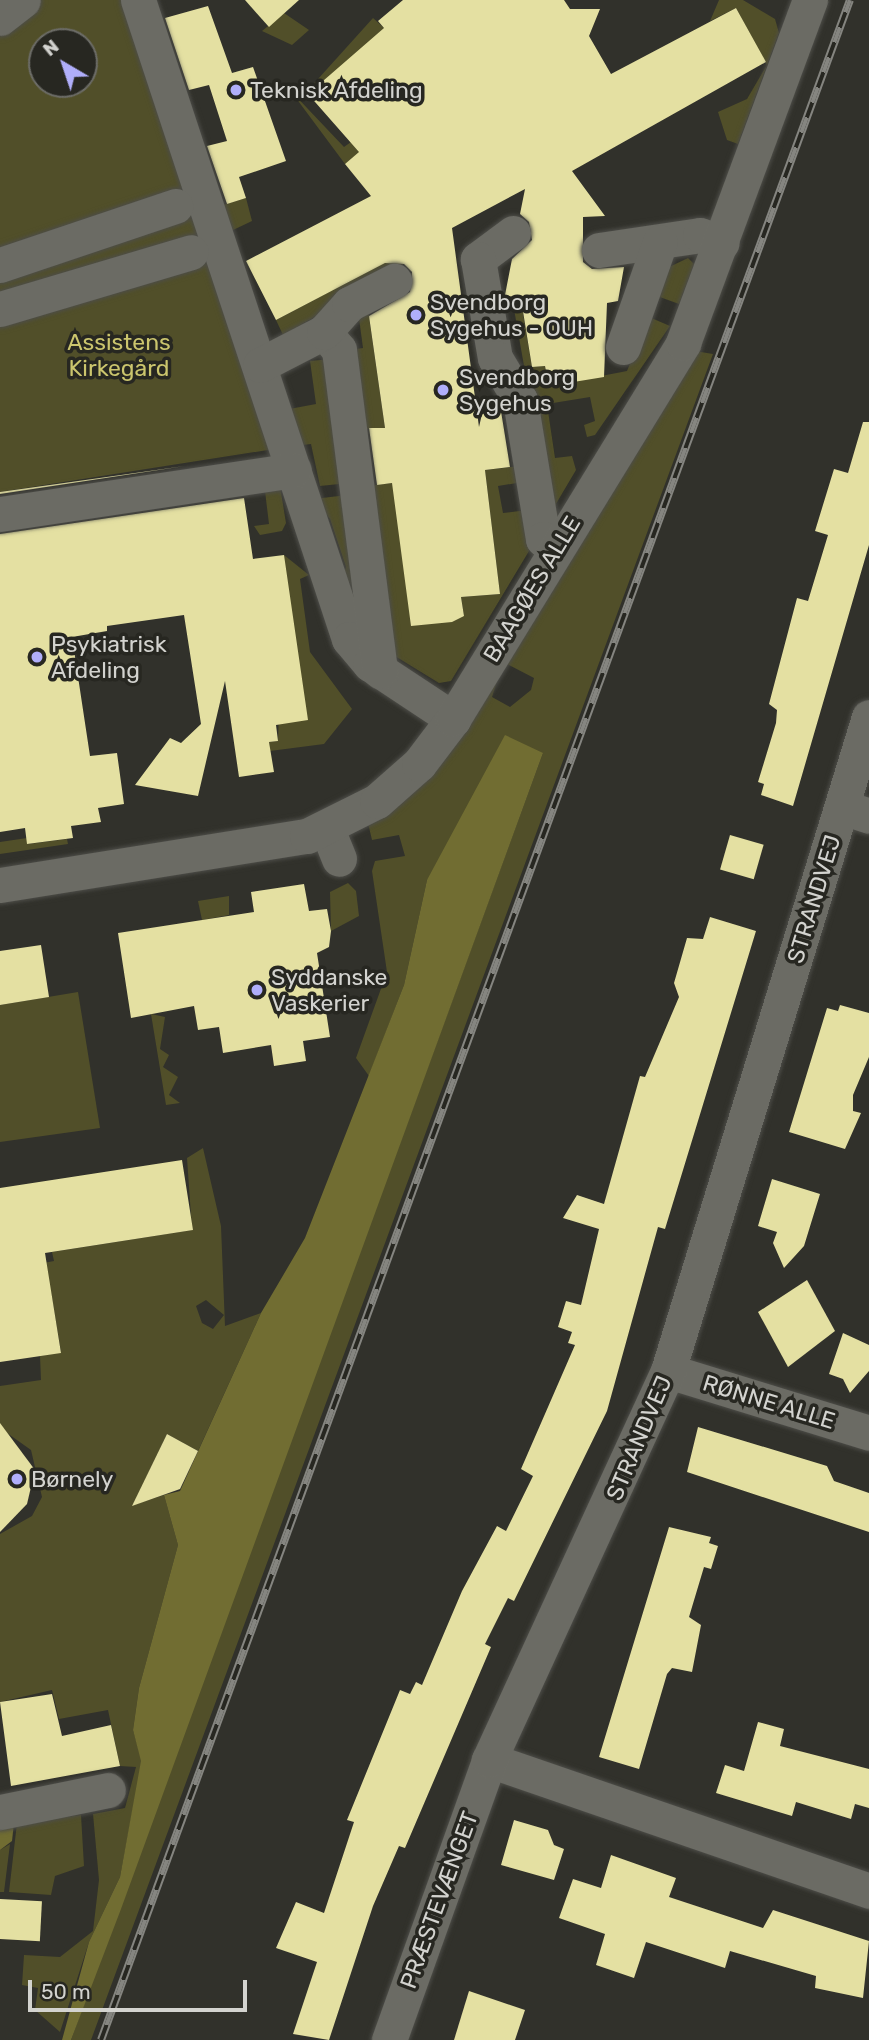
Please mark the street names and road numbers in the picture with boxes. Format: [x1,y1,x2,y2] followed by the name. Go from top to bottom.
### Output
[477,511,587,667] street label: BAAGØES ALLE
[781,831,847,967] street label: STRANDVEJ
[699,1369,839,1435] street label: RØNNE ALLE
[600,1371,678,1505] street label: STRANDVEJ
[394,1808,484,1992] street label: PRÆSTEVÆNGET

